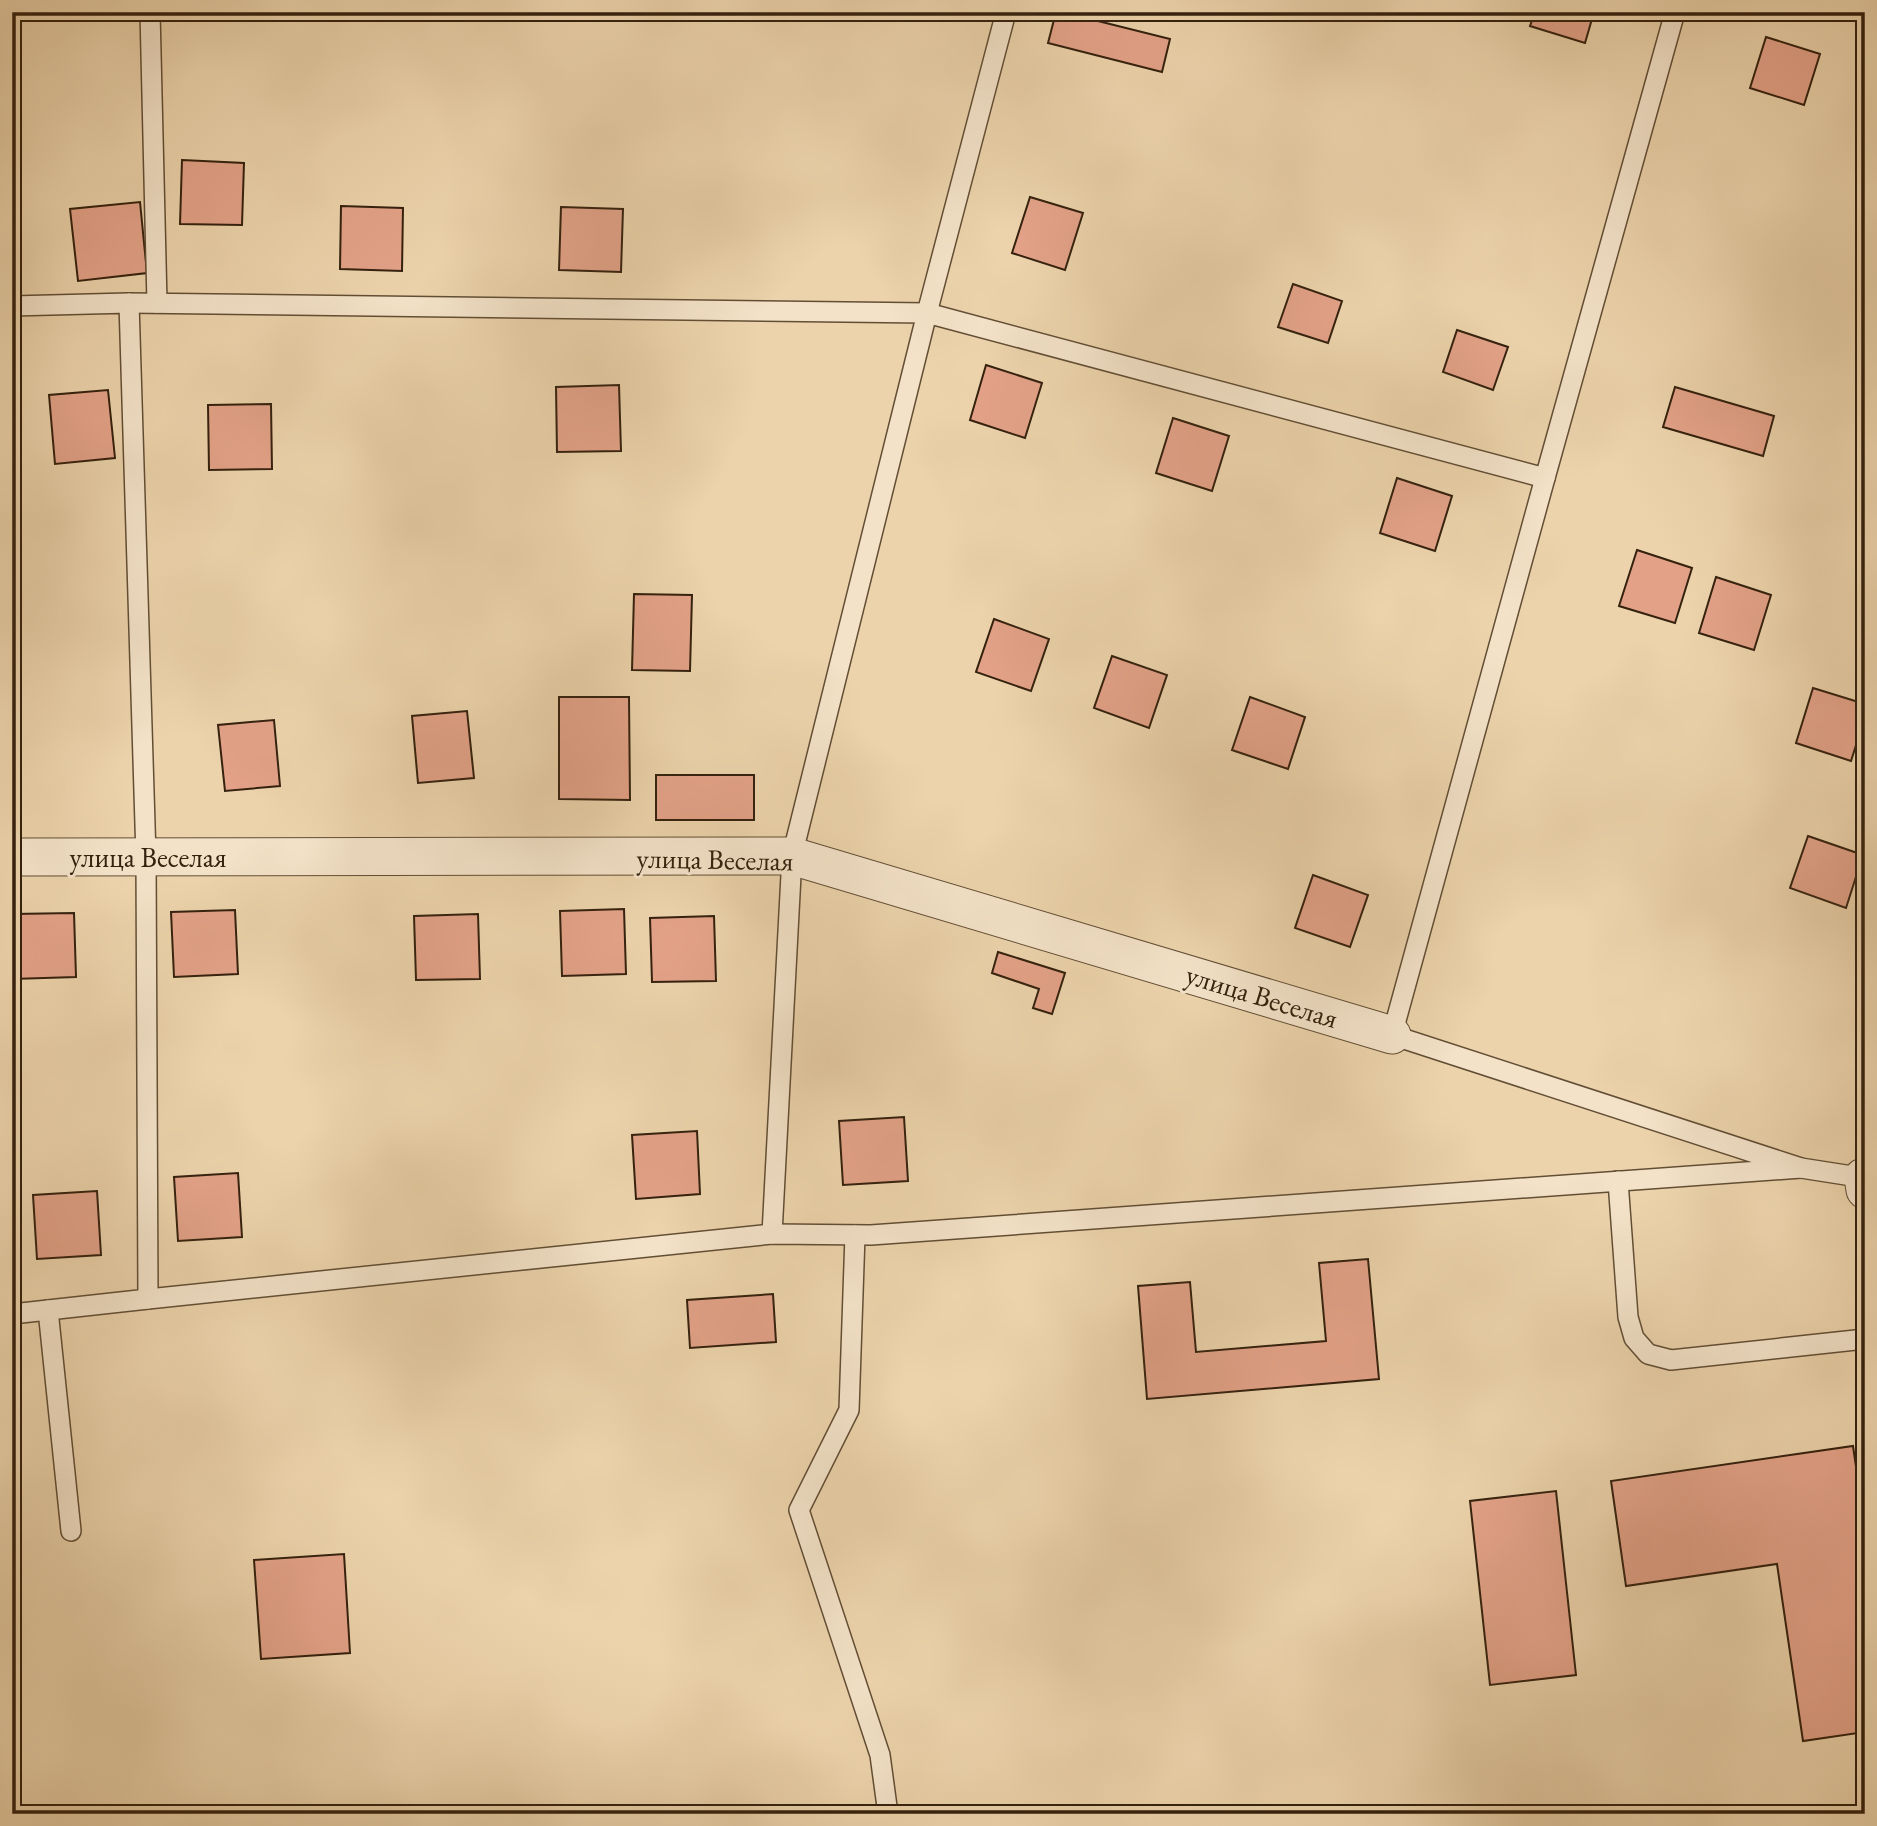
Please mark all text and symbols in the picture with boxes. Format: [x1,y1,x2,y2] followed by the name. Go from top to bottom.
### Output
[70,839,226,875] street label: улица Веселая
[636,840,794,878] street label: улица Веселая
[1182,956,1342,1036] street label: улица Веселая

